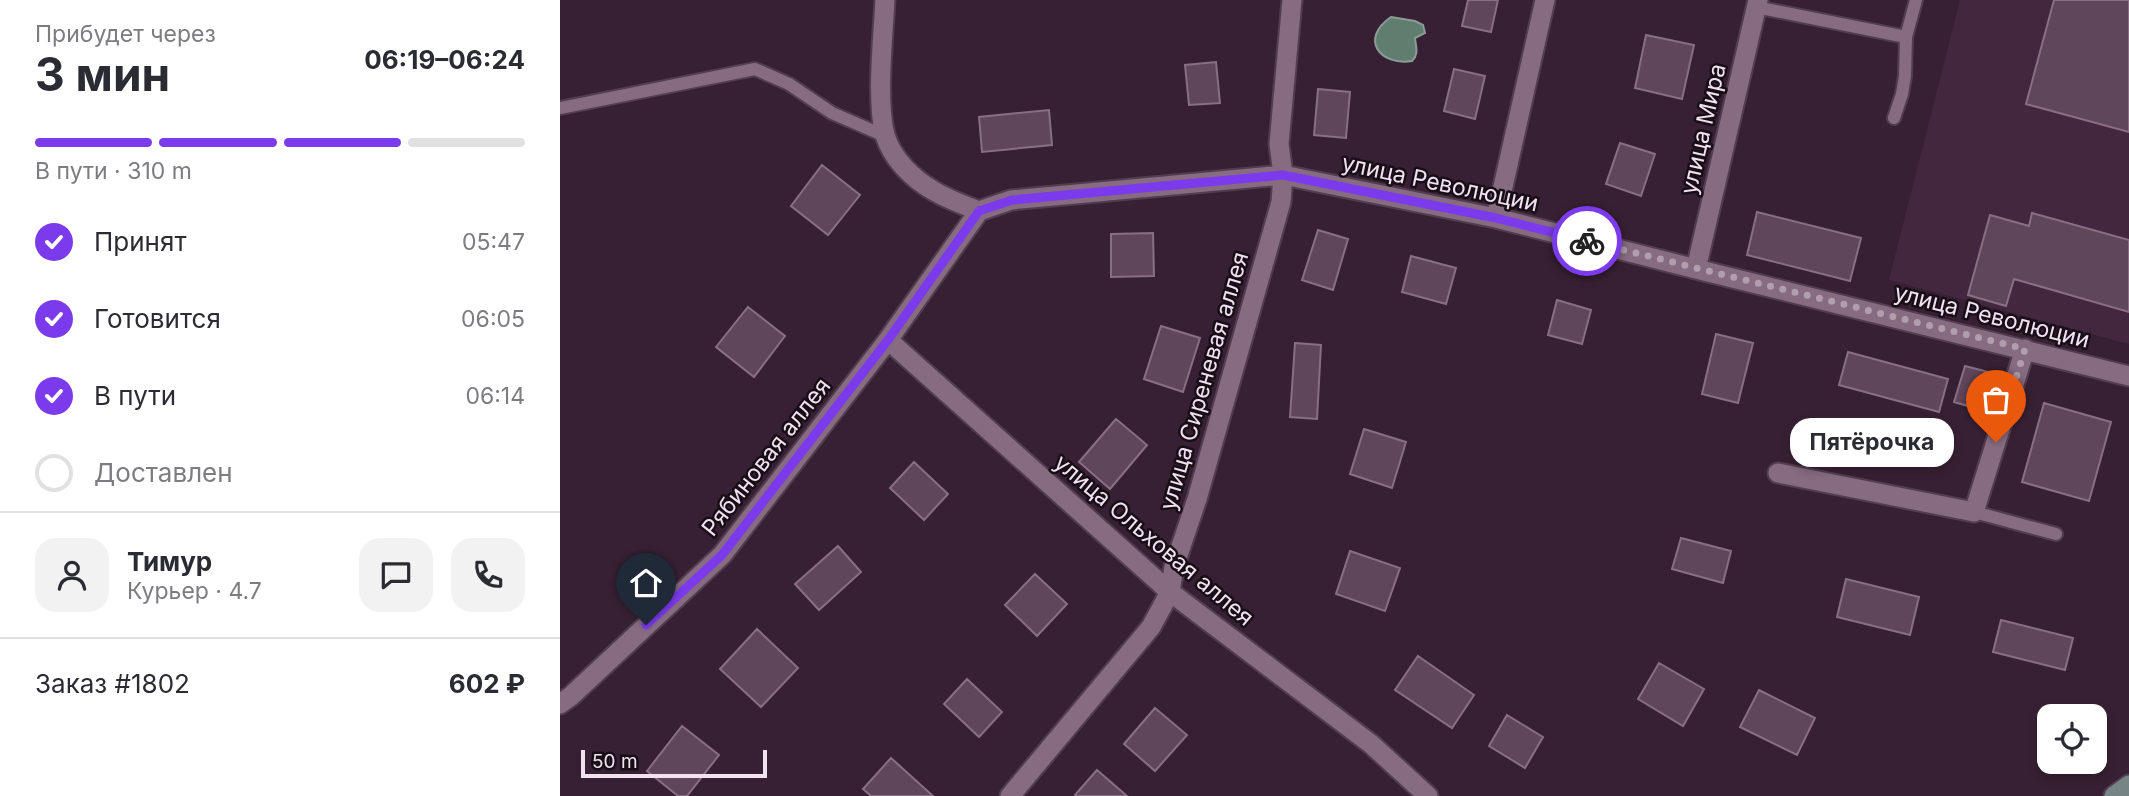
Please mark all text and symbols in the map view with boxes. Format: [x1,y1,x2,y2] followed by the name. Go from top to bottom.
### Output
[35,20,216,48] text: Прибудет через
[364,44,525,75] text: 06:19–06:24
[35,46,170,102] text: 3 мин
[1674,61,1732,197] street label: улица Мира
[1339,149,1541,217] street label: улица Революции
[35,157,192,185] text: В пути · 310 m
[1552,206,1622,276] courier
[1568,222,1606,260] icon: bike
[35,223,73,261] icon: check
[94,226,187,257] text: Принят
[462,228,525,256] text: 05:47
[1154,249,1254,513] street label: улица Сиреневая аллея
[1892,278,2092,354] street label: улица Революции
[35,300,73,338] icon: check
[94,303,221,334] text: Готовится
[461,305,525,333] text: 06:05
[1966,370,2026,442] pin
[696,372,836,542] street label: Рябиновая аллея
[35,377,73,415] icon: check
[94,380,176,411] text: В пути
[1977,381,2015,419] icon: bag
[465,382,525,410] text: 06:14
[1790,418,1954,466] callout: Пятёрочка
[1810,428,1934,456] text: Пятёрочка
[1049,448,1259,632] street label: улица Ольховая аллея
[94,457,233,488] text: Доставлен
[35,538,109,612] button: person
[359,538,433,612] button: chat
[451,538,525,612] button: phone
[127,546,212,577] text: Тимур
[616,553,676,625] pin
[627,564,665,602] icon: home
[127,577,262,605] text: Курьер · 4.7
[35,668,190,699] text: Заказ #1802
[449,668,525,699] text: 602 ₽
[2037,704,2107,774] map controls
[2037,704,2107,774] button: locate
[581,747,766,779] scale bar
[592,750,638,773] text: 50 m

